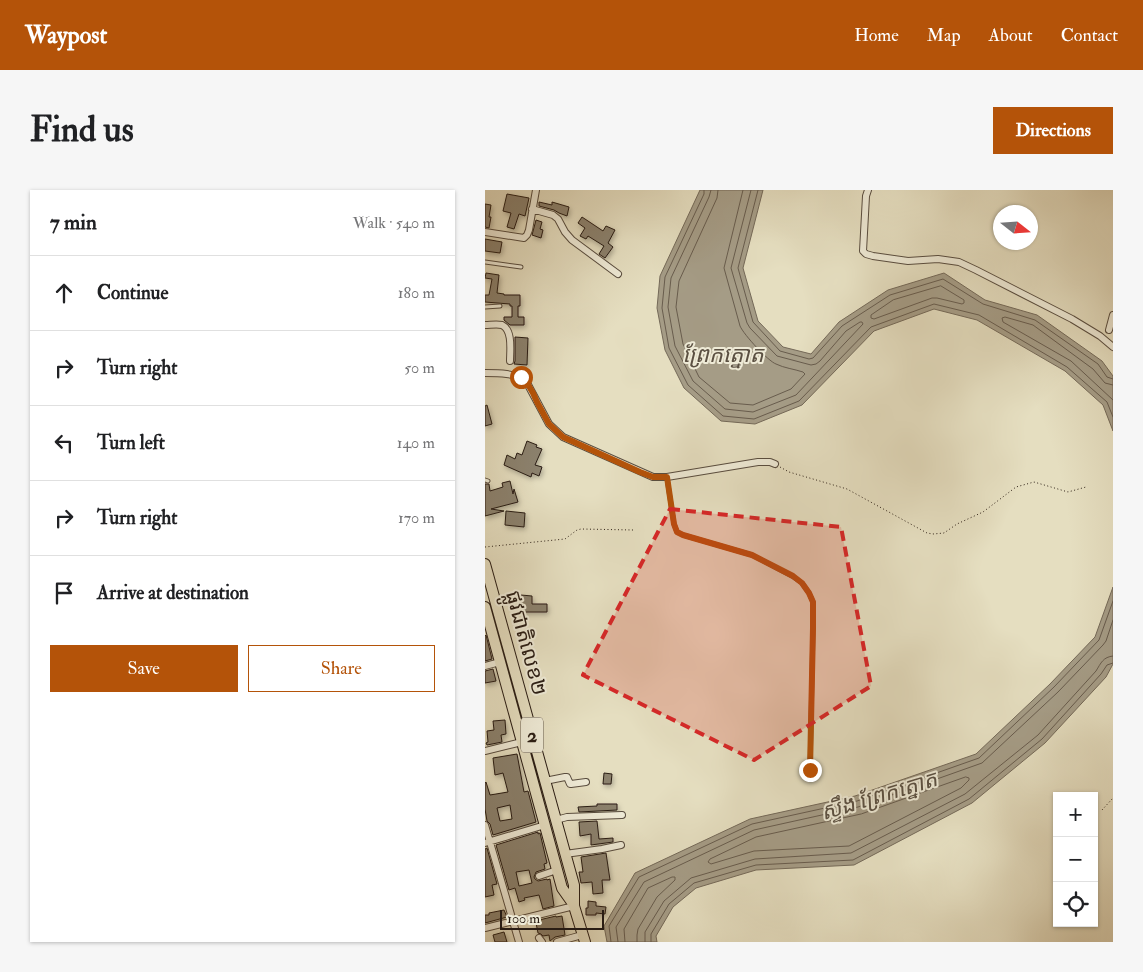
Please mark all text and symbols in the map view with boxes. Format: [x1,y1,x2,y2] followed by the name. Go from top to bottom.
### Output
[25,20,107,51] text: Waypost
[854,24,899,47] text: Home
[927,24,961,47] text: Map
[989,24,1033,47] text: About
[1061,24,1118,47] text: Contact
[993,107,1113,154] button: Directions
[30,108,134,152] text: Find us
[993,205,1038,250] north arrow
[50,209,97,236] text: 7 min
[353,213,435,233] text: Walk · 540 m
[50,279,78,307] icon: ahead
[97,281,168,305] text: Continue
[398,283,435,303] text: 180 m
[682,341,766,369] water label: ព្រែកត្នោត
[50,354,78,382] icon: right
[97,356,177,380] text: Turn right
[404,358,435,378] text: 50 m
[510,366,533,389] route start
[50,429,78,457] icon: left
[97,431,165,455] text: Turn left
[397,433,435,453] text: 140 m
[50,504,78,532] icon: right
[97,506,177,530] text: Turn right
[398,508,435,528] text: 170 m
[50,579,78,607] icon: arrive
[97,581,249,605] text: Arrive at destination
[494,588,553,700] street label: ផ្លូវជាតិលេខ២
[50,645,238,692] button: Save
[248,645,435,692] button: Share
[521,718,543,752] road number: 2
[799,759,822,782] route end
[817,764,943,827] water label: ស្ទឹង ព្រែកត្នោត
[1053,792,1098,927] map controls
[1053,792,1098,837] button: +
[1053,837,1098,882] button: −
[1053,882,1098,927] button: locate
[500,907,604,930] scale bar
[507,910,540,927] text: 100 m

